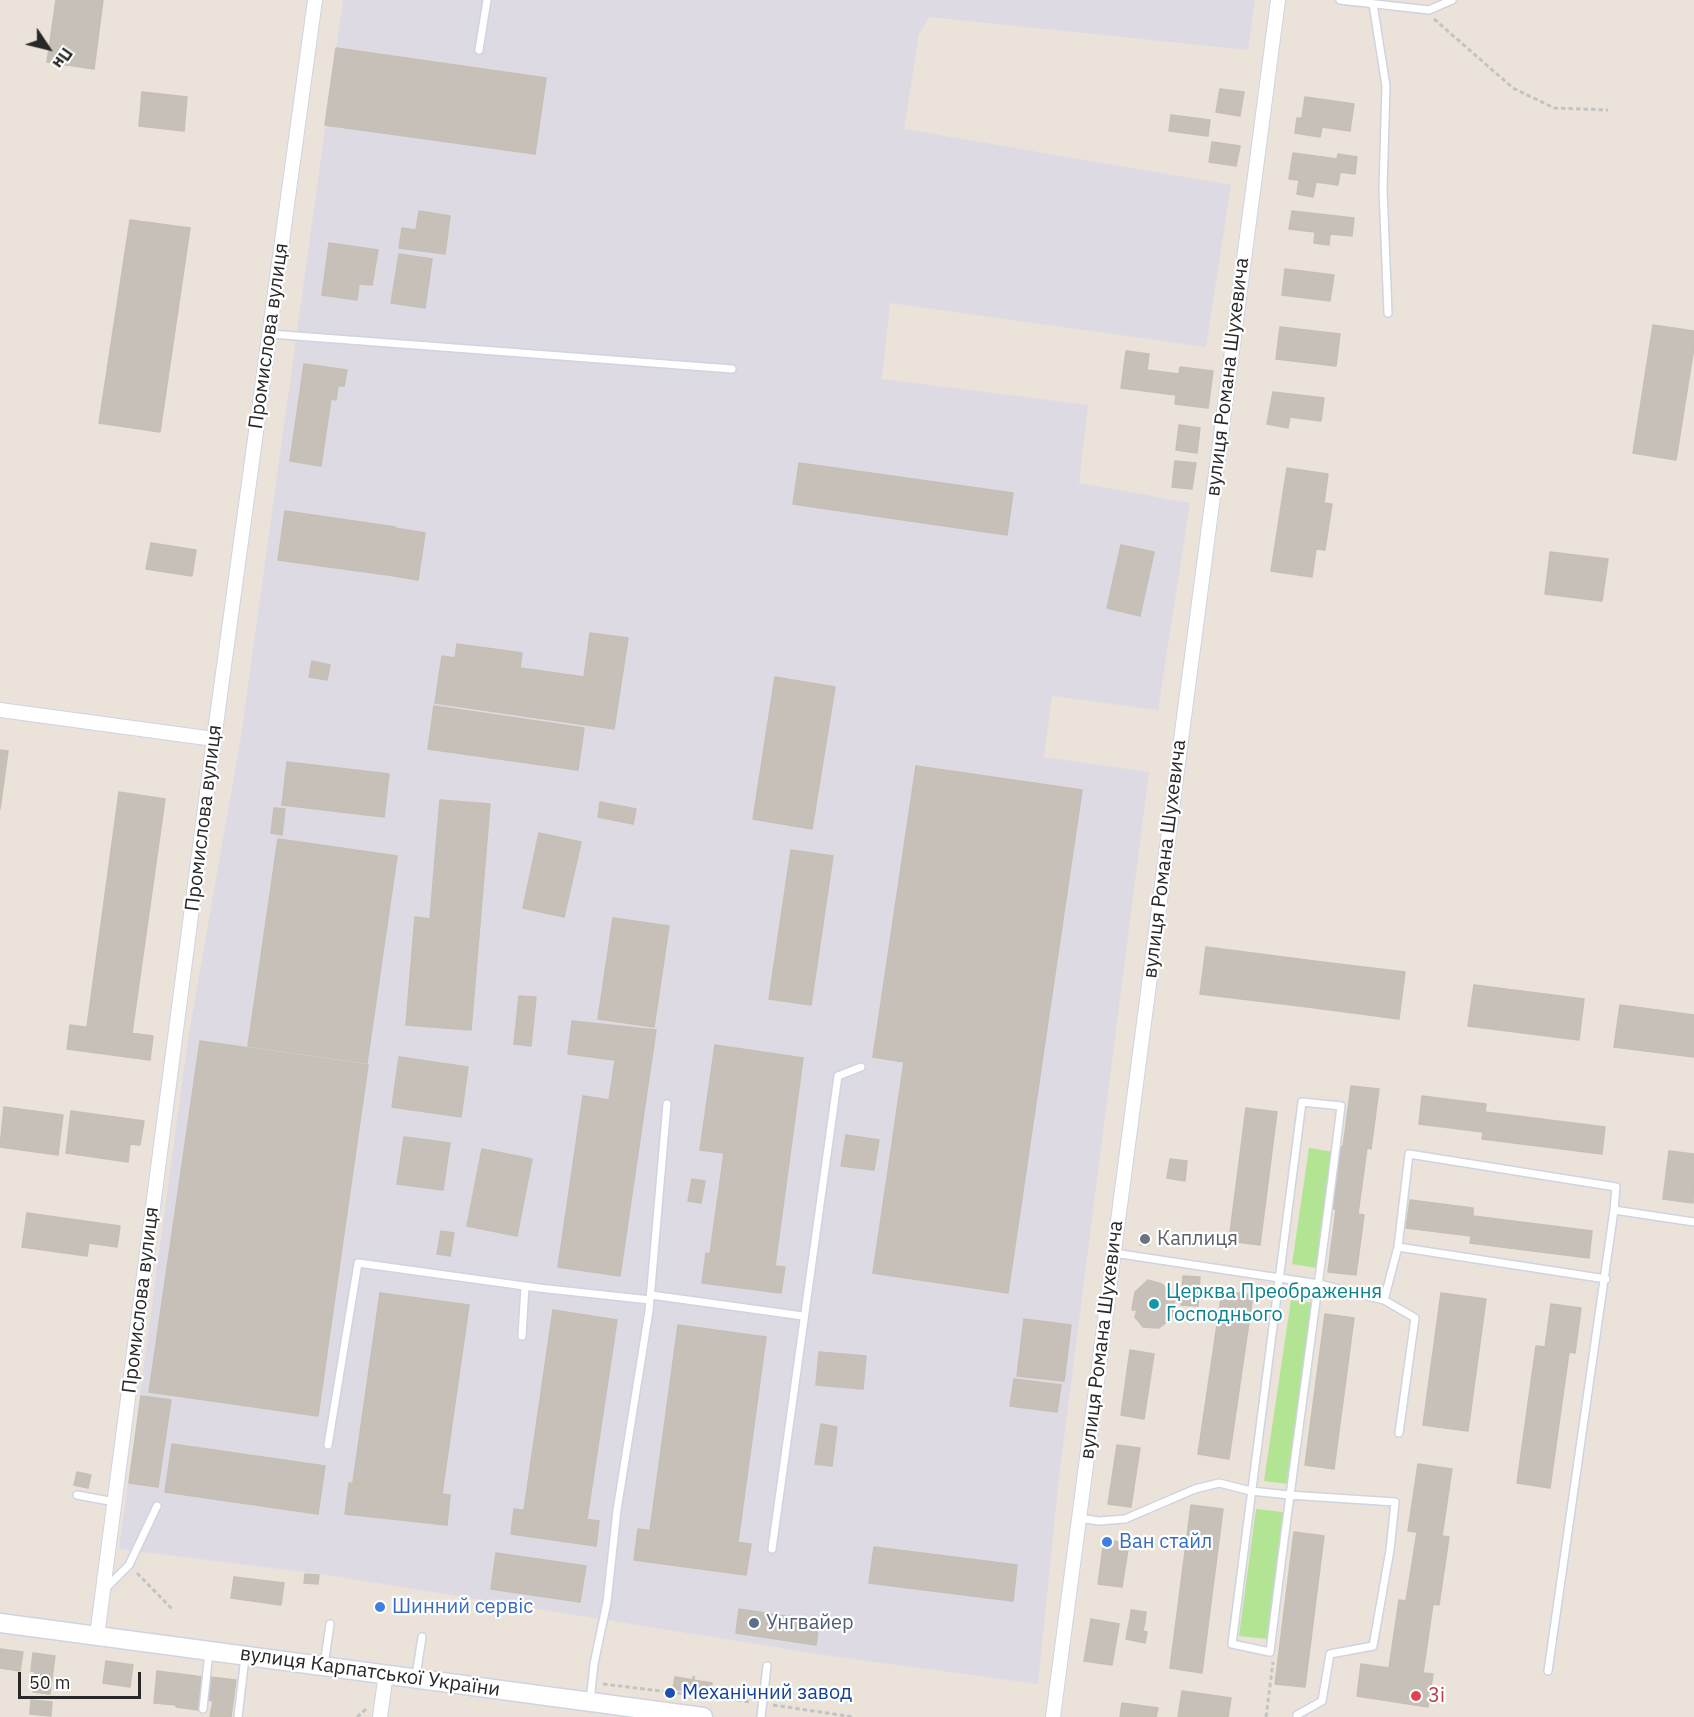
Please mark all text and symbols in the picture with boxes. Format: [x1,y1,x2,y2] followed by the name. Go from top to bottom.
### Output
[18,18,78,78] north arrow
[48,44,77,73] text: Пн
[244,241,294,431] street label: Промислова вулиця
[1201,256,1255,498] street label: вулиця Романа Шухевича
[181,723,227,913] street label: Промислова вулиця
[1138,738,1192,980] street label: вулиця Романа Шухевича
[118,1205,164,1395] street label: Промислова вулиця
[1075,1219,1129,1461] street label: вулиця Романа Шухевича
[1157,1227,1238,1251] place label: Каплиця
[1138,1232,1152,1246] marker: Каплиця
[1166,1280,1382,1327] place label: Церква Преображення Господнього
[1147,1297,1161,1311] marker: Церква Преображення Господнього
[1119,1530,1212,1554] place label: Ван стайл
[1100,1535,1114,1549] marker: Ван стайл
[392,1595,533,1619] place label: Шинний сервіс
[373,1600,387,1614] marker: Шинний сервіс
[766,1611,854,1635] place label: Унгвайер
[747,1616,761,1630] marker: Унгвайер
[238,1642,502,1702] street label: вулиця Карпатської України
[21,1660,144,1698] scale bar
[29,1671,71,1694] text: 50 m
[682,1681,852,1705] place label: Механічний завод
[1428,1684,1445,1708] place label: 3і
[663,1686,677,1700] marker: Механічний завод
[1409,1689,1423,1703] marker: 3і

